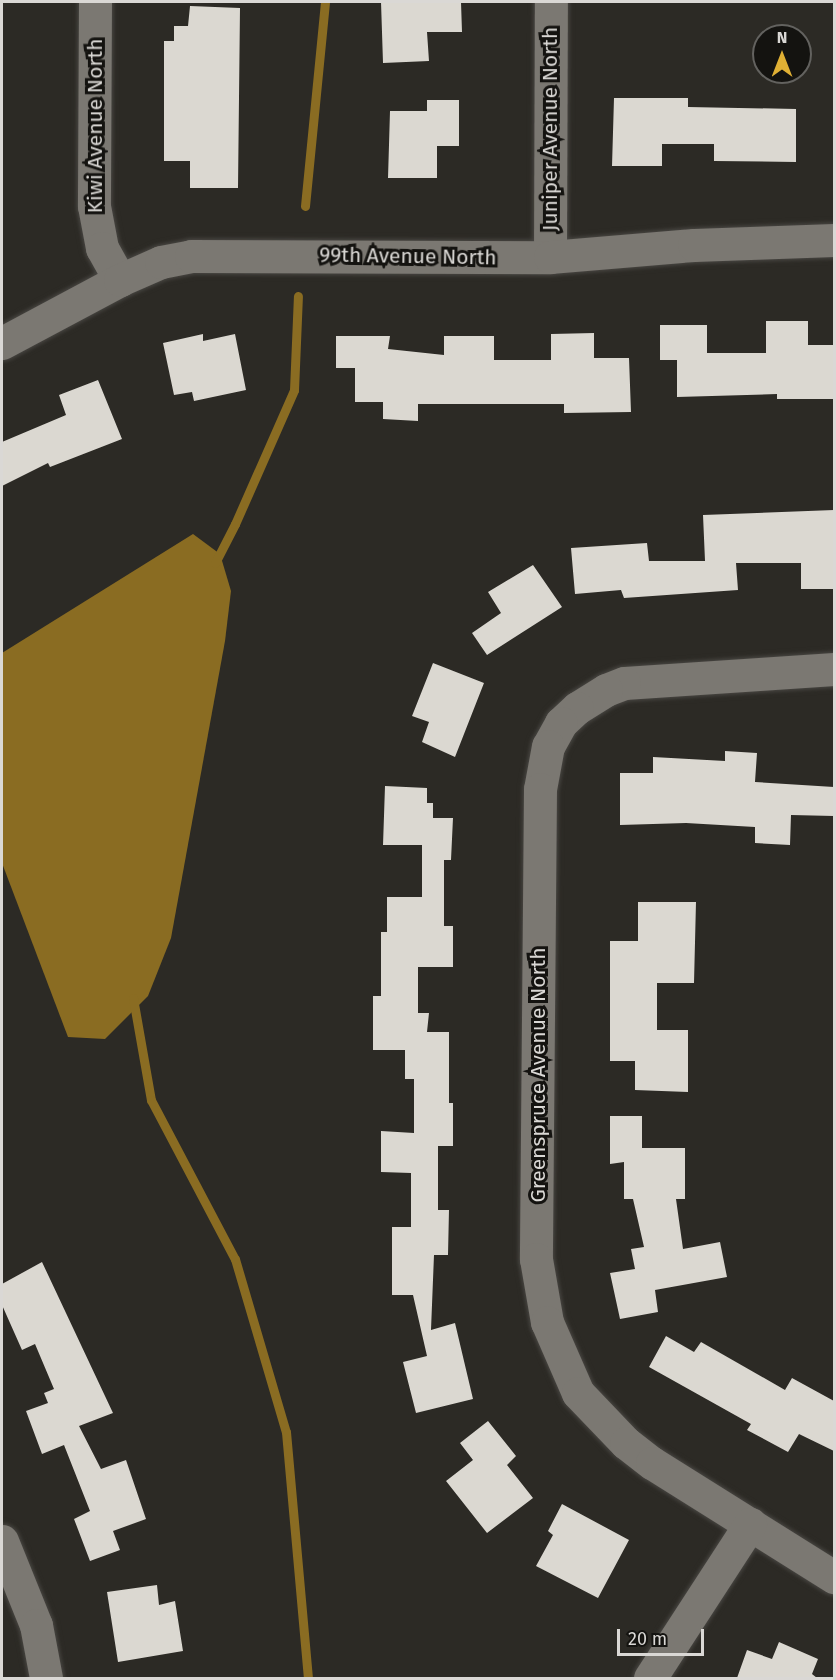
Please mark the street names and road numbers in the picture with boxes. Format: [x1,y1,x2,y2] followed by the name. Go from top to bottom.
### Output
[537,27,563,231] street label: Juniper Avenue North
[82,39,108,213] street label: Kiwi Avenue North
[319,242,497,270] street label: 99th Avenue North
[525,947,551,1203] street label: Greenspruce Avenue North

